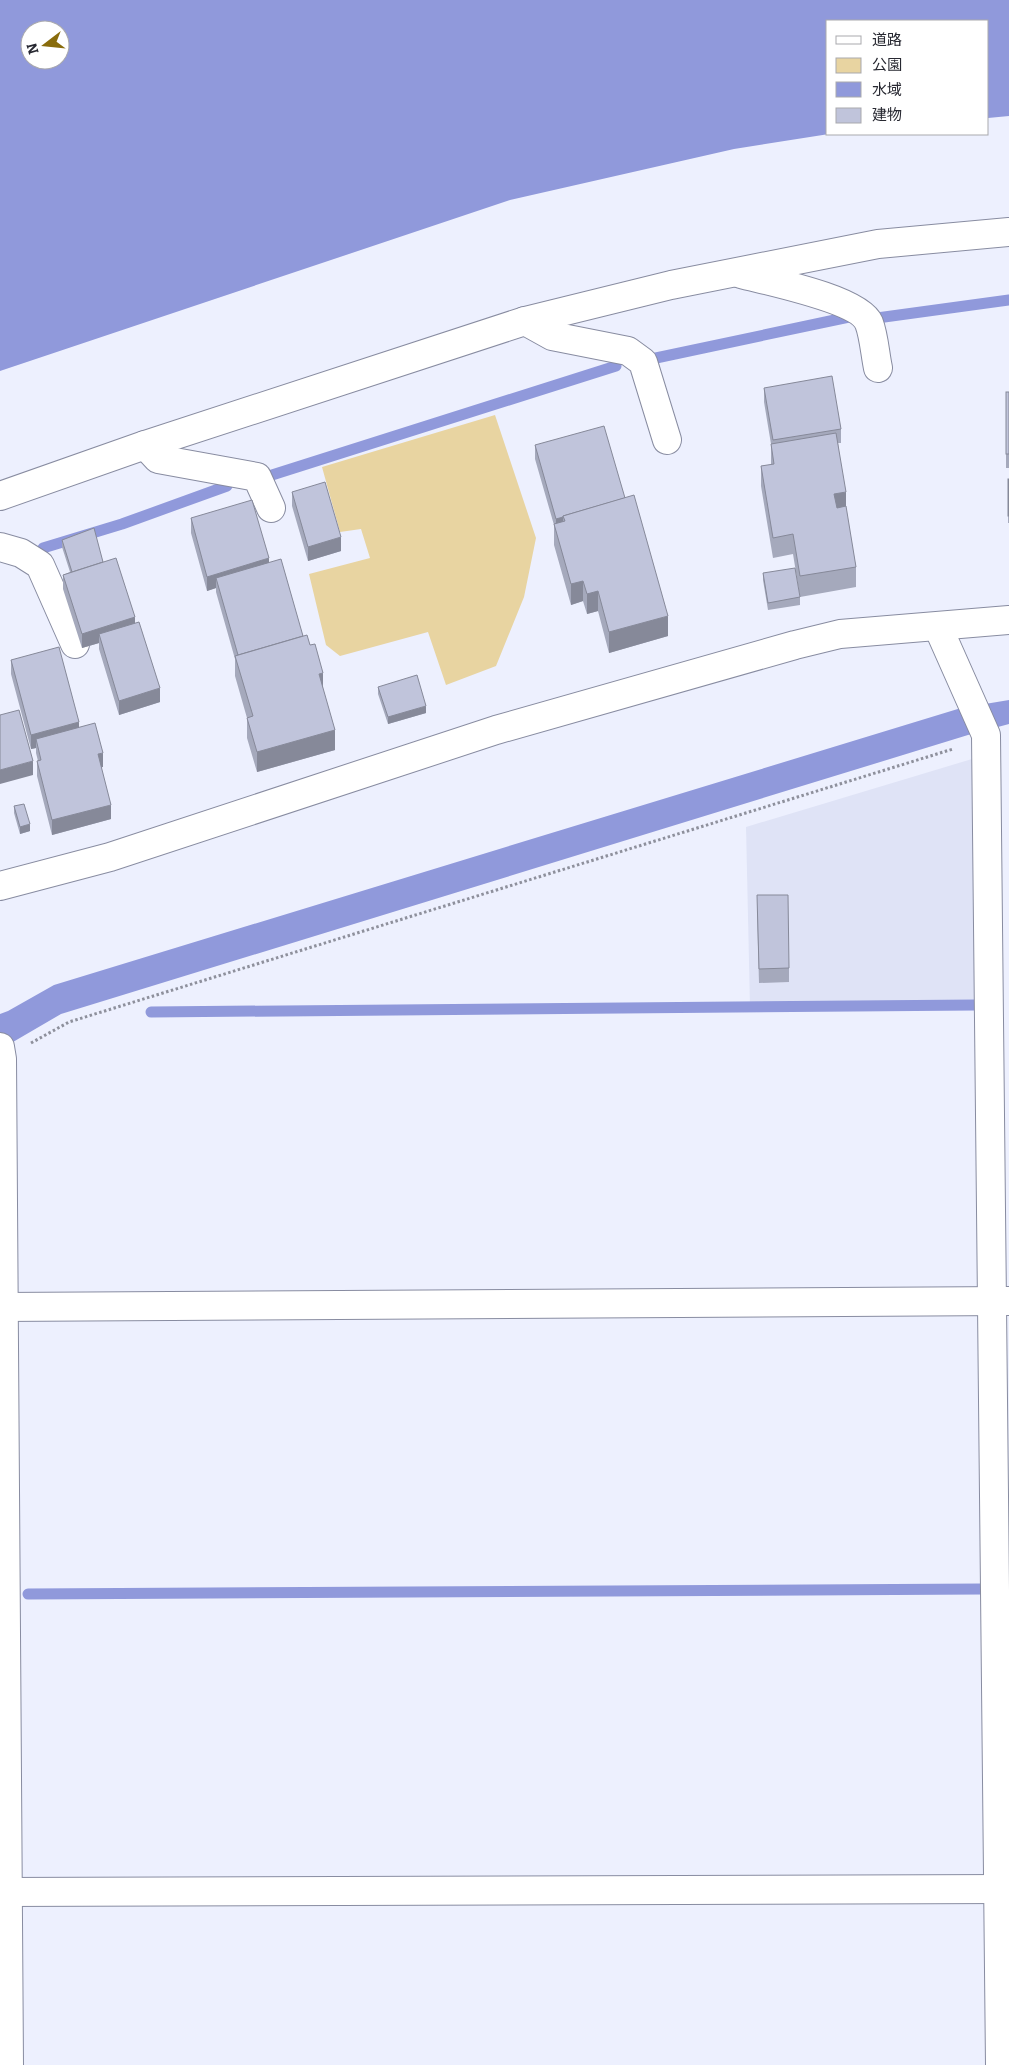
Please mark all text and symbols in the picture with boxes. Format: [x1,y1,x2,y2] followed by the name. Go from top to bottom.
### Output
[20,20,70,70] north arrow
[826,20,989,135] legend
[872,31,902,49] text: 道路
[23,41,43,56] text: N
[872,56,902,74] text: 公園
[872,81,902,99] text: 水域
[872,106,902,124] text: 建物

